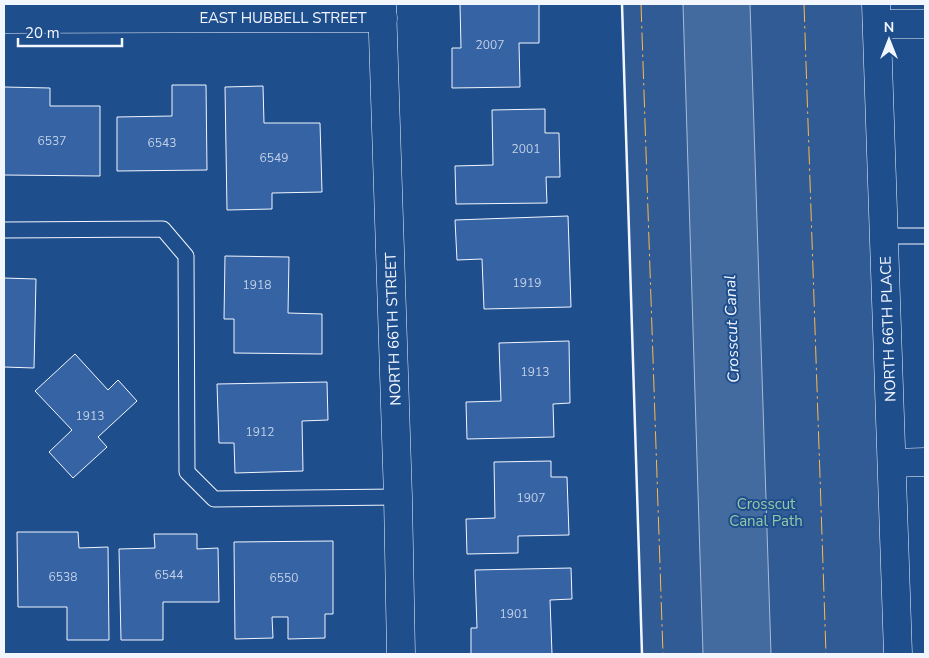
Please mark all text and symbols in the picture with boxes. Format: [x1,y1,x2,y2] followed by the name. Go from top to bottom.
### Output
[199,8,367,28] street label: EAST HUBBELL STREET
[18,15,121,47] scale bar
[864,15,914,65] north arrow
[884,18,894,37] text: N
[25,23,60,43] text: 20 m
[476,37,504,53] house number: 2007
[38,133,66,149] house number: 6537
[148,135,176,151] house number: 6543
[512,141,540,157] house number: 2001
[260,150,288,166] house number: 6549
[380,252,406,406] street label: NORTH 66TH STREET
[875,256,901,402] street label: NORTH 66TH PLACE
[719,274,745,383] water label: Crosscut Canal
[513,275,541,291] house number: 1919
[243,277,271,293] house number: 1918
[521,364,549,380] house number: 1913
[76,408,104,424] house number: 1913
[246,424,274,440] house number: 1912
[517,490,545,506] house number: 1907
[729,494,803,531] park label: Crosscut Canal Path
[155,567,183,583] house number: 6544
[49,569,77,585] house number: 6538
[270,570,298,586] house number: 6550
[500,606,528,622] house number: 1901

